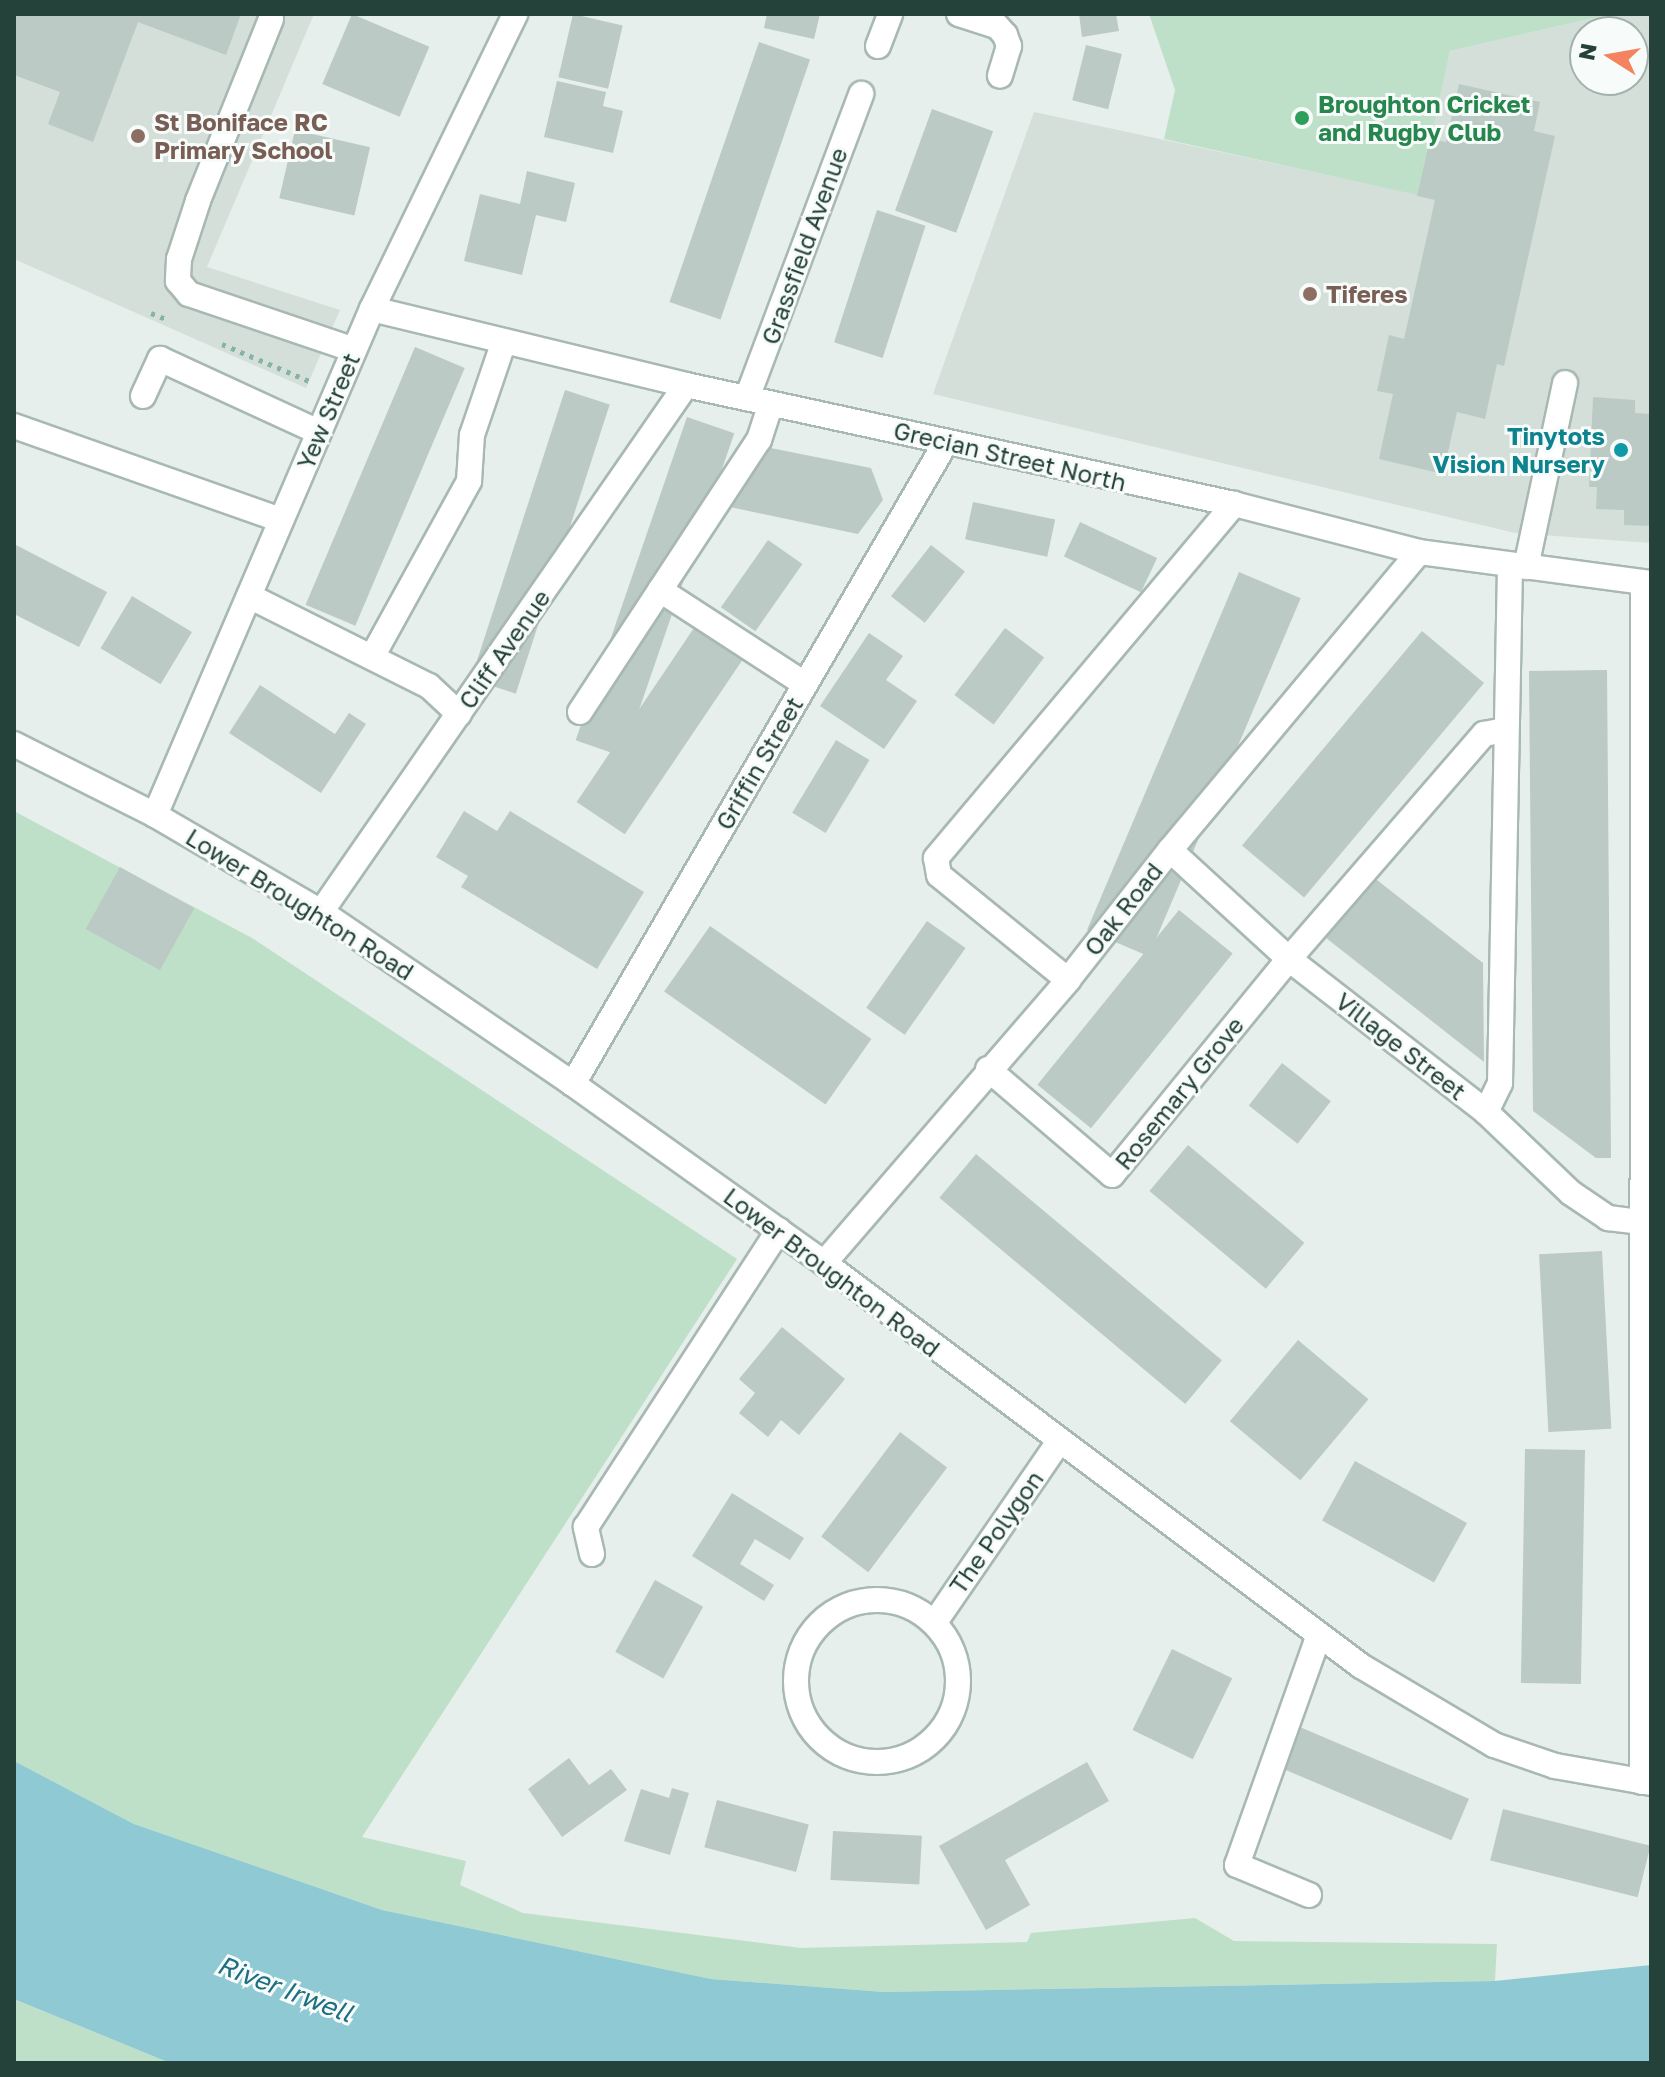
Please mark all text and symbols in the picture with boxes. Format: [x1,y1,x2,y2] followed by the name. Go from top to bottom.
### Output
[1569,16,1649,96] north arrow
[1572,41,1602,63] text: N
[1318,90,1530,146] place label: Broughton Cricket and Rugby Club
[154,108,333,164] place label: St Boniface RC Primary School
[1293,109,1311,127] marker: Broughton Cricket and Rugby Club
[129,127,147,145] marker: St Boniface RC Primary School
[755,144,853,348] street label: Grassfield Avenue
[1326,280,1408,308] place label: Tiferes
[1301,285,1319,303] marker: Tiferes
[291,348,365,474] street label: Yew Street
[891,415,1129,497] street label: Grecian Street North
[1433,422,1605,478] place label: Tinytots Vision Nursery
[1612,441,1630,459] marker: Tinytots Vision Nursery
[452,584,556,714] street label: Cliff Avenue
[709,691,809,835] street label: Griffin Street
[181,822,419,986] street label: Lower Broughton Road
[1078,857,1168,961] street label: Oak Road
[1330,986,1472,1106] street label: Village Street
[1109,1011,1249,1175] street label: Rosemary Grove
[718,1181,946,1363] street label: Lower Broughton Road
[943,1465,1049,1599] street label: The Polygon
[213,1949,357,2029] water label: River Irwell

